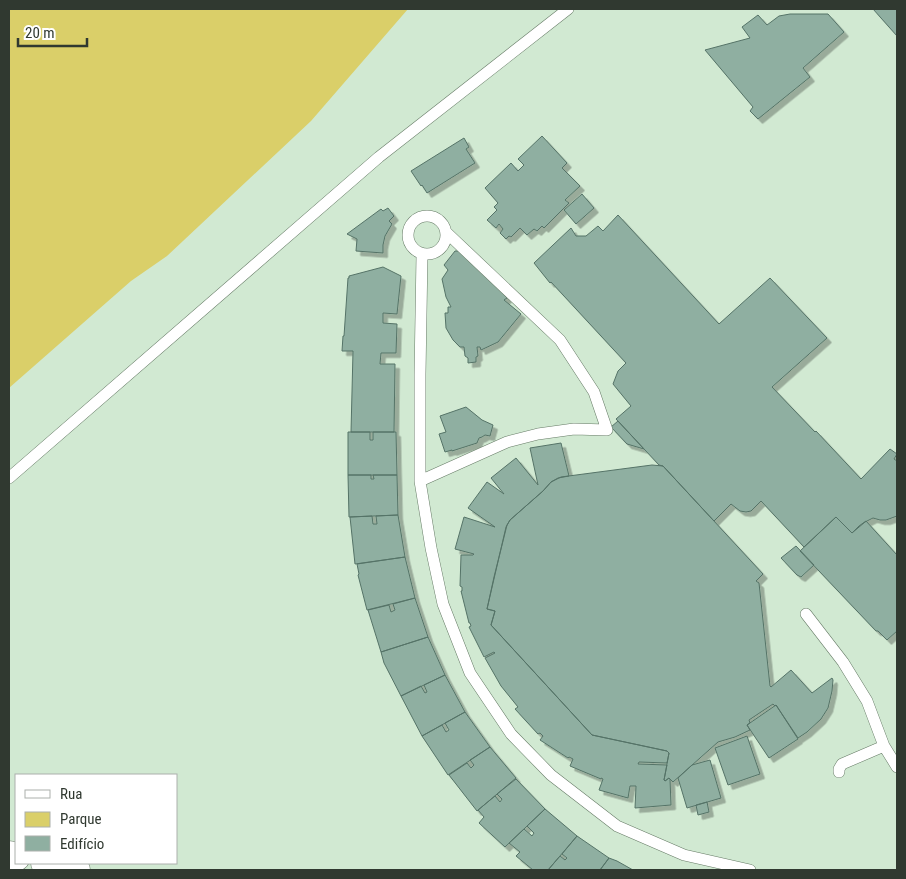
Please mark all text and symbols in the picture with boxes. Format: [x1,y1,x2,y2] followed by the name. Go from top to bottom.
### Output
[18,15,86,47] scale bar
[25,24,55,42] text: 20 m
[15,774,178,864] legend
[60,785,82,803] text: Rua
[60,810,102,828] text: Parque
[60,835,104,853] text: Edifício

